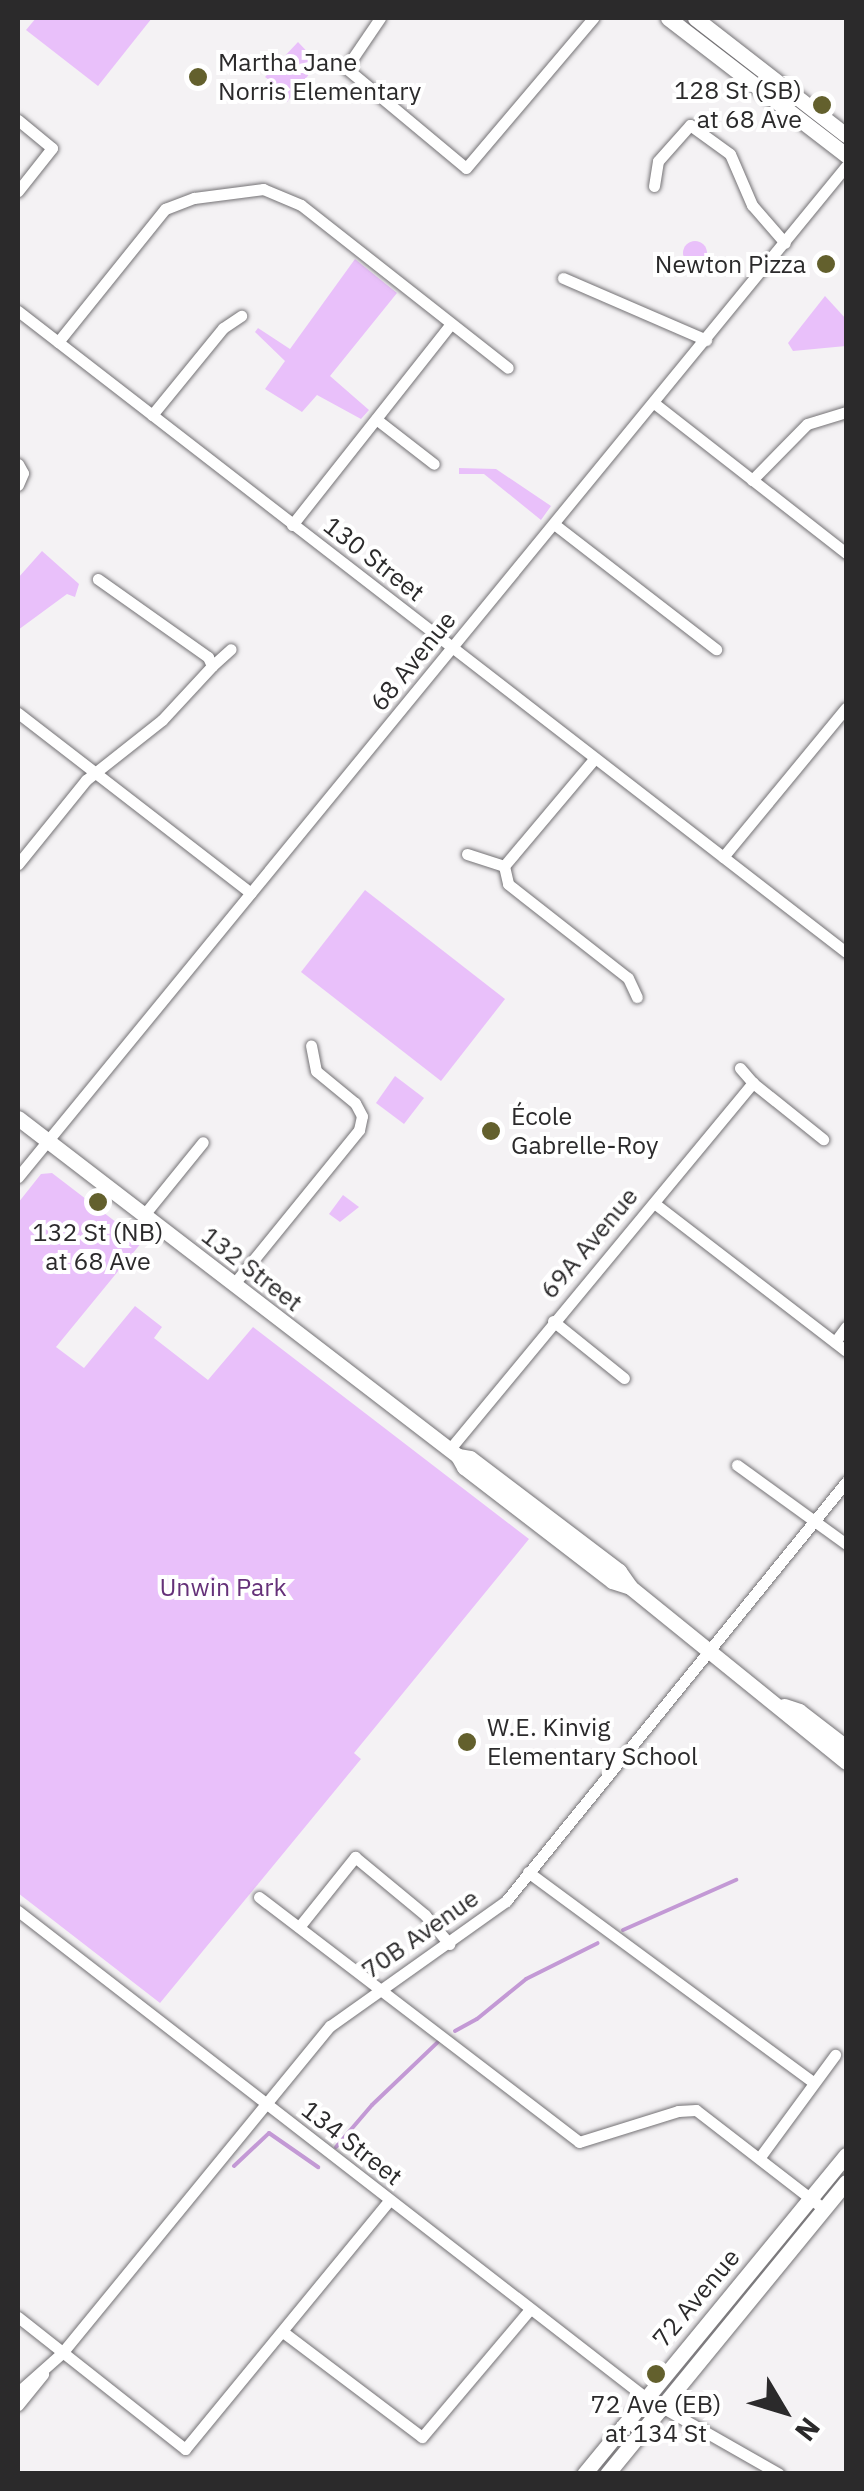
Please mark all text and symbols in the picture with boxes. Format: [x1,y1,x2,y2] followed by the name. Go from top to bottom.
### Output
[218,48,421,107] place label: Martha Jane Norris Elementary
[187,66,209,88] marker: Martha Jane Norris Elementary
[674,76,802,135] place label: 128 St (SB) at 68 Ave
[811,94,833,116] marker: 128 St (SB) at 68 Ave
[655,249,806,279] place label: Newton Pizza
[815,253,837,275] marker: Newton Pizza
[318,510,430,608] street label: 130 Street
[364,605,462,717] street label: 68 Avenue
[511,1102,658,1161] place label: École Gabrelle-Roy
[480,1120,502,1142] marker: École Gabrelle-Roy
[534,1181,644,1305] street label: 69A Avenue
[87,1191,109,1213] marker: 132 St (NB) at 68 Ave
[33,1218,163,1277] place label: 132 St (NB) at 68 Ave
[196,1220,308,1318] street label: 132 Street
[159,1572,287,1602] park label: Unwin Park
[487,1713,698,1772] place label: W.E. Kinvig Elementary School
[456,1731,478,1753] marker: W.E. Kinvig Elementary School
[356,1883,484,1985] street label: 70B Avenue
[296,2094,408,2192] street label: 134 Street
[646,2243,746,2353] street label: 72 Avenue
[734,2361,834,2461] north arrow
[645,2363,667,2385] marker: 72 Ave (EB) at 134 St
[591,2390,721,2449] place label: 72 Ave (EB) at 134 St
[787,2410,829,2449] text: N

